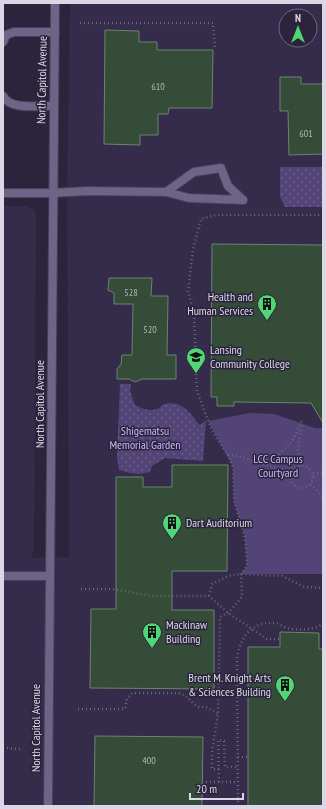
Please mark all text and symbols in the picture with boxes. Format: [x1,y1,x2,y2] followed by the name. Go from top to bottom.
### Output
[278,8,318,48] north arrow
[295,11,301,25] text: N
[33,36,50,124] street label: North Capitol Avenue
[151,80,165,93] house number: 610
[299,127,313,140] house number: 601
[124,286,138,299] house number: 528
[187,289,253,318] place label: Health and Human Services
[256,293,278,321] building icon: Health and Human Services
[143,323,157,336] house number: 520
[210,342,290,371] place label: Lansing Community College
[185,346,207,374] school or university icon: Lansing Community College
[32,360,47,448] street label: North Capitol Avenue
[109,423,181,452] park label: Shigematsu Memorial Garden
[253,451,303,480] park label: LCC Campus Courtyard
[161,512,183,540] building icon: Dart Auditorium
[186,515,252,530] place label: Dart Auditorium
[166,617,208,646] place label: Mackinaw Building
[141,621,163,649] building icon: Mackinaw Building
[188,670,271,699] place label: Brent M. Knight Arts & Sciences Building
[274,674,296,702] building icon: Brent M. Knight Arts & Sciences Building
[28,684,43,772] street label: North Capitol Avenue
[142,754,156,767] house number: 400
[190,775,243,801] scale bar
[196,781,217,796] text: 20 m

